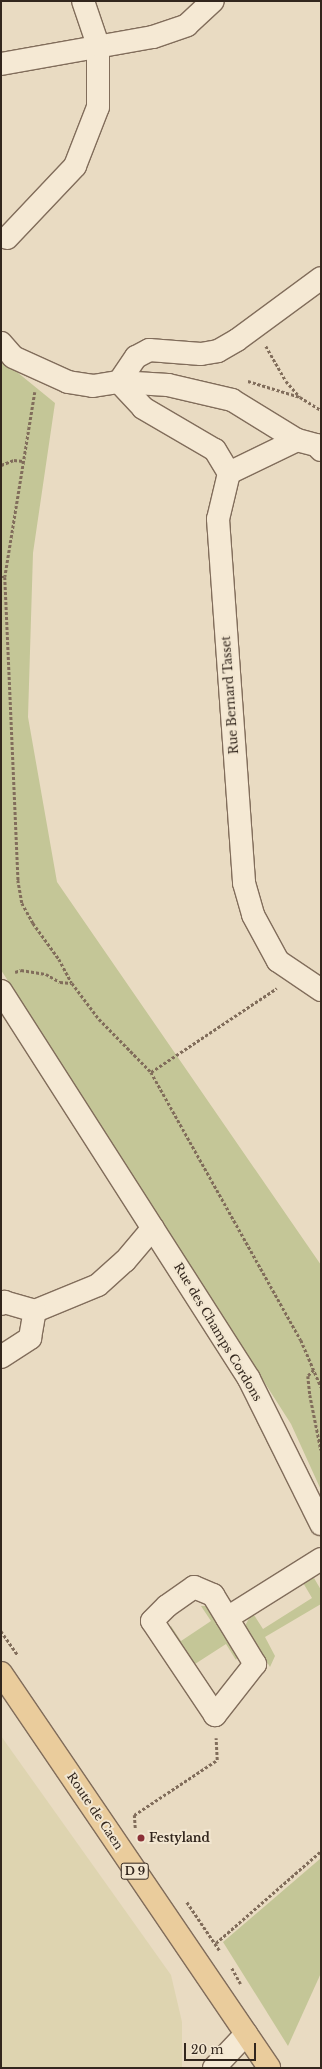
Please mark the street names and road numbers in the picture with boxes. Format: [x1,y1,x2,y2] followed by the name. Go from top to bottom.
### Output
[219,635,241,755] street label: Rue Bernard Tasset
[171,1260,265,1404] street label: Rue des Champs Cordons
[64,1770,126,1852] street label: Route de Caen
[120,1862,150,1880] road number: D 9

